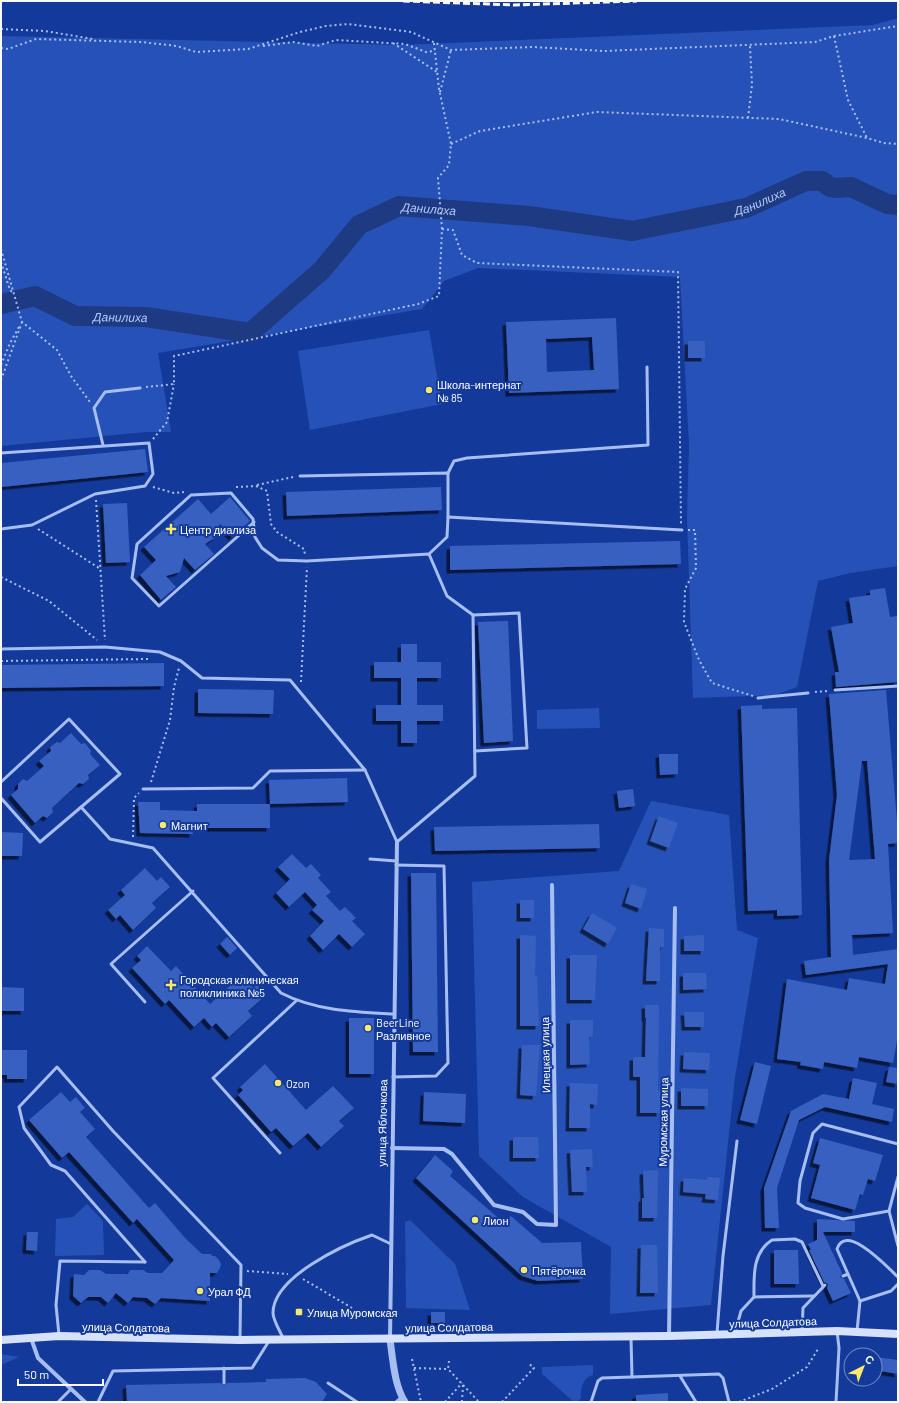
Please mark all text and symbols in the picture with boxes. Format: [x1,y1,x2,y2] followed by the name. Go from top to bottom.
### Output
[731,184,788,219] water label: Данилиха
[399,199,457,217] water label: Данилиха
[91,309,148,324] water label: Данилиха
[437,378,521,404] place label: Школа-интернат № 85
[424,385,434,395] marker: Школа-интернат № 85
[165,523,177,535] marker: Центр диализа
[180,523,257,536] place label: Центр диализа
[171,819,208,832] place label: Магнит
[158,820,168,830] marker: Магнит
[180,973,299,999] place label: Городская клиническая поликлиника №5
[165,979,177,991] marker: Городская клиническая поликлиника №5
[376,1016,431,1042] place label: BeerLine Разливное
[538,1016,552,1093] street label: Илецкая улица
[363,1023,373,1033] marker: BeerLine Разливное
[656,1076,670,1167] street label: Муромская улица
[286,1077,310,1090] place label: Ozon
[273,1078,283,1088] marker: Ozon
[375,1078,389,1167] street label: улица Яблочкова
[483,1214,509,1227] place label: Лион
[470,1215,480,1225] marker: Лион
[532,1264,587,1277] place label: Пятёрочка
[519,1265,529,1275] marker: Пятёрочка
[208,1285,251,1298] place label: Урал ФД
[195,1286,205,1296] marker: Урал ФД
[307,1306,398,1319] place label: Улица Муромская
[294,1307,304,1317] marker: Улица Муромская
[729,1314,818,1330] street label: улица Солдатова
[82,1320,171,1334] street label: улица Солдатова
[405,1320,494,1334] street label: улица Солдатова
[843,1347,883,1387] north arrow
[863,1352,877,1367] text: С
[18,1361,103,1387] scale bar
[24,1367,49,1381] text: 50 m

